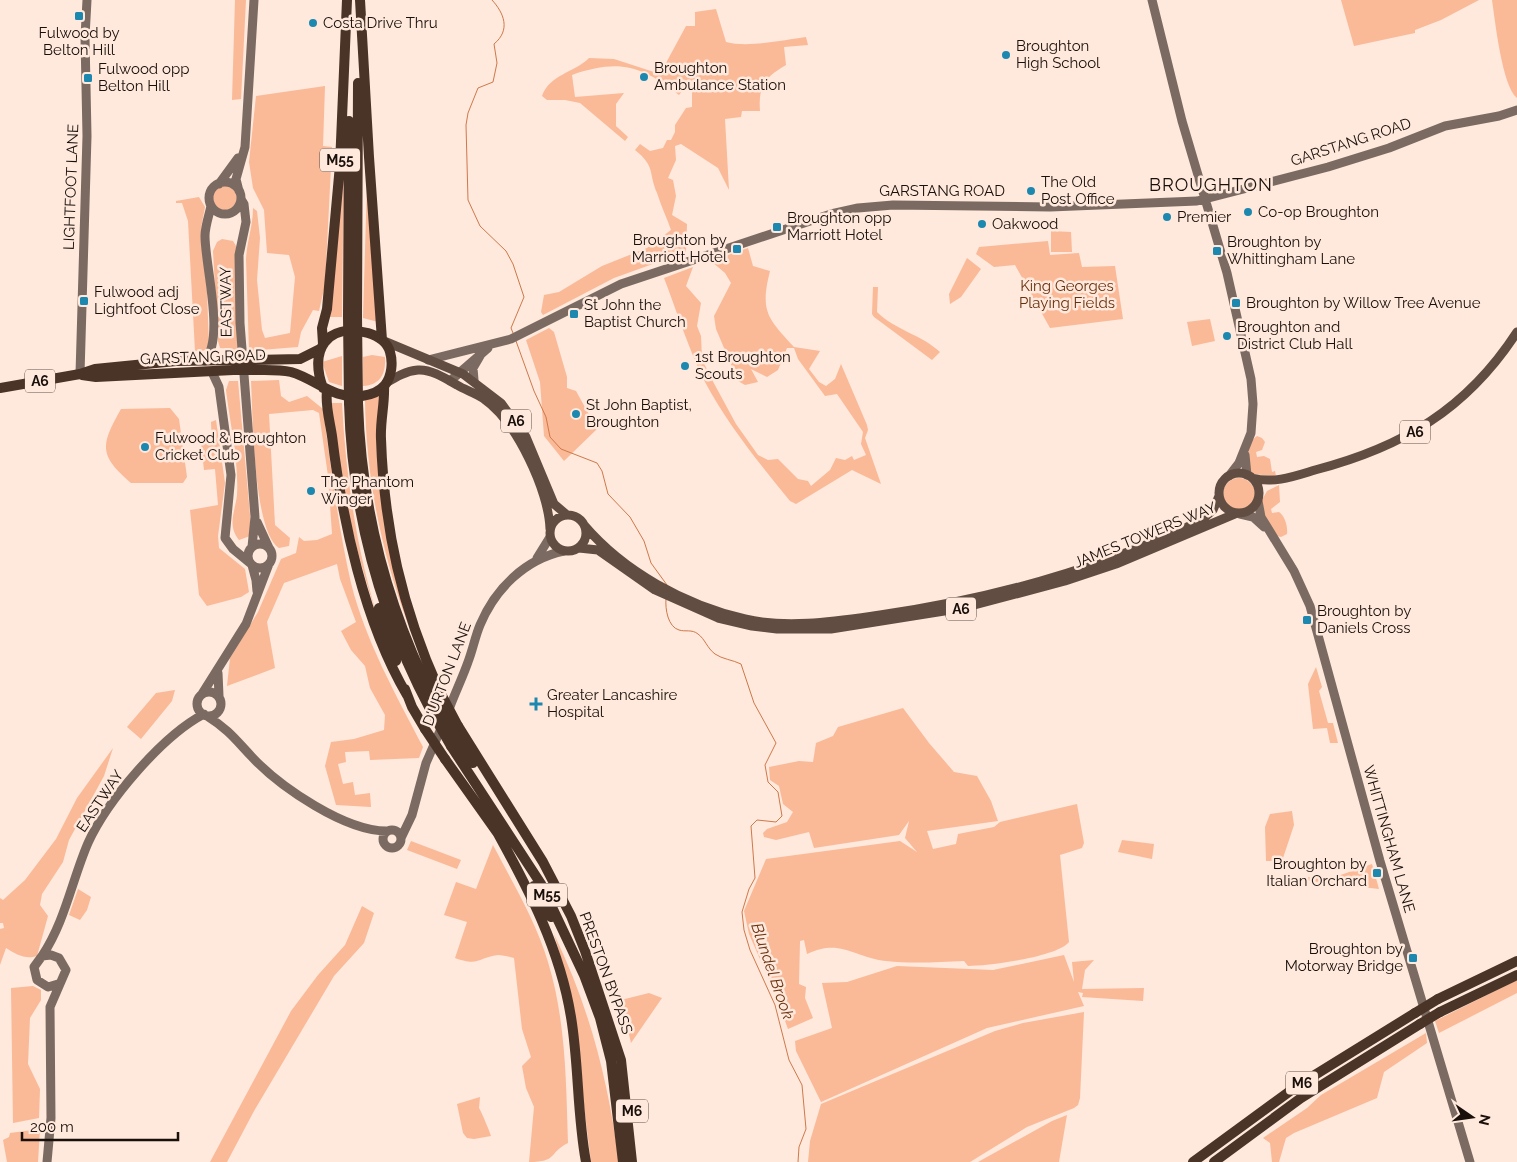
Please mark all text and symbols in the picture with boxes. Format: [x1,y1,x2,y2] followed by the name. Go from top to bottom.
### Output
[73,10,85,22] marker: Fulwood by Belton Hill
[323,14,438,32] place label: Costa Drive Thru
[307,17,319,29] marker: Costa Drive Thru
[38,24,120,59] place label: Fulwood by Belton Hill
[1016,37,1101,72] place label: Broughton High School
[1000,49,1012,61] marker: Broughton High School
[654,59,786,94] place label: Broughton Ambulance Station
[98,60,189,95] place label: Fulwood opp Belton Hill
[638,71,650,83] marker: Broughton Ambulance Station
[82,72,94,84] marker: Fulwood opp Belton Hill
[1288,114,1414,170] street label: GARSTANG ROAD
[60,124,82,250] street label: LIGHTFOOT LANE
[320,148,360,172] road number: M55
[1041,173,1115,208] place label: The Old Post Office
[1149,174,1273,195] district label: BROUGHTON
[879,182,1005,200] street label: GARSTANG ROAD
[1025,185,1037,197] marker: The Old Post Office
[1258,203,1379,221] place label: Co-op Broughton
[1242,206,1254,218] marker: Co-op Broughton
[1177,208,1232,226] place label: Premier
[787,209,892,244] place label: Broughton opp Marriott Hotel
[1161,211,1173,223] marker: Premier
[992,215,1058,233] place label: Oakwood
[976,218,988,230] marker: Oakwood
[771,221,783,233] marker: Broughton opp Marriott Hotel
[632,231,728,266] place label: Broughton by Marriott Hotel
[1227,233,1355,268] place label: Broughton by Whittingham Lane
[731,243,743,255] marker: Broughton by Marriott Hotel
[1211,245,1223,257] marker: Broughton by Whittingham Lane
[216,266,236,338] street label: EASTWAY
[1019,277,1115,312] park label: King Georges Playing Fields
[94,283,200,318] place label: Fulwood adj Lightfoot Close
[1246,294,1481,312] place label: Broughton by Willow Tree Avenue
[78,295,90,307] marker: Fulwood adj Lightfoot Close
[584,296,686,331] place label: St John the Baptist Church
[1230,297,1242,309] marker: Broughton by Willow Tree Avenue
[568,308,580,320] marker: St John the Baptist Church
[1237,318,1353,353] place label: Broughton and District Club Hall
[1221,330,1233,342] marker: Broughton and District Club Hall
[140,346,266,368] street label: GARSTANG ROAD
[695,348,791,383] place label: 1st Broughton Scouts
[679,360,691,372] marker: 1st Broughton Scouts
[25,370,55,392] road number: A6
[586,396,692,431] place label: St John Baptist, Broughton
[570,408,582,420] marker: St John Baptist, Broughton
[501,410,531,432] road number: A6
[1400,421,1430,444] road number: A6
[155,429,306,464] place label: Fulwood & Broughton Cricket Club
[139,441,151,453] marker: Fulwood & Broughton Cricket Club
[321,473,414,508] place label: The Phantom Winger
[305,485,317,497] marker: The Phantom Winger
[1071,498,1219,572] street label: JAMES TOWERS WAY
[946,598,976,620] road number: A6
[1317,602,1411,637] place label: Broughton by Daniels Cross
[1301,614,1313,626] marker: Broughton by Daniels Cross
[419,620,475,728] street label: D'URTON LANE
[547,686,677,721] place label: Greater Lancashire Hospital
[529,697,543,711] marker: Greater Lancashire Hospital
[1359,763,1419,915] street label: WHITTINGHAM LANE
[73,766,127,835] street label: EASTWAY
[1266,855,1367,890] place label: Broughton by Italian Orchard
[1371,867,1383,879] marker: Broughton by Italian Orchard
[527,884,567,906] road number: M55
[576,909,636,1037] street label: PRESTON BYPASS
[747,920,798,1022] water label: Blundel Brook
[1285,940,1403,975] place label: Broughton by Motorway Bridge
[1407,952,1419,964] marker: Broughton by Motorway Bridge
[1286,1072,1318,1094] road number: M6
[1447,1092,1497,1142] north arrow
[616,1100,648,1122] road number: M6
[22,1110,179,1142] scale bar
[1476,1113,1494,1127] text: N
[30,1118,74,1136] text: 200 m

